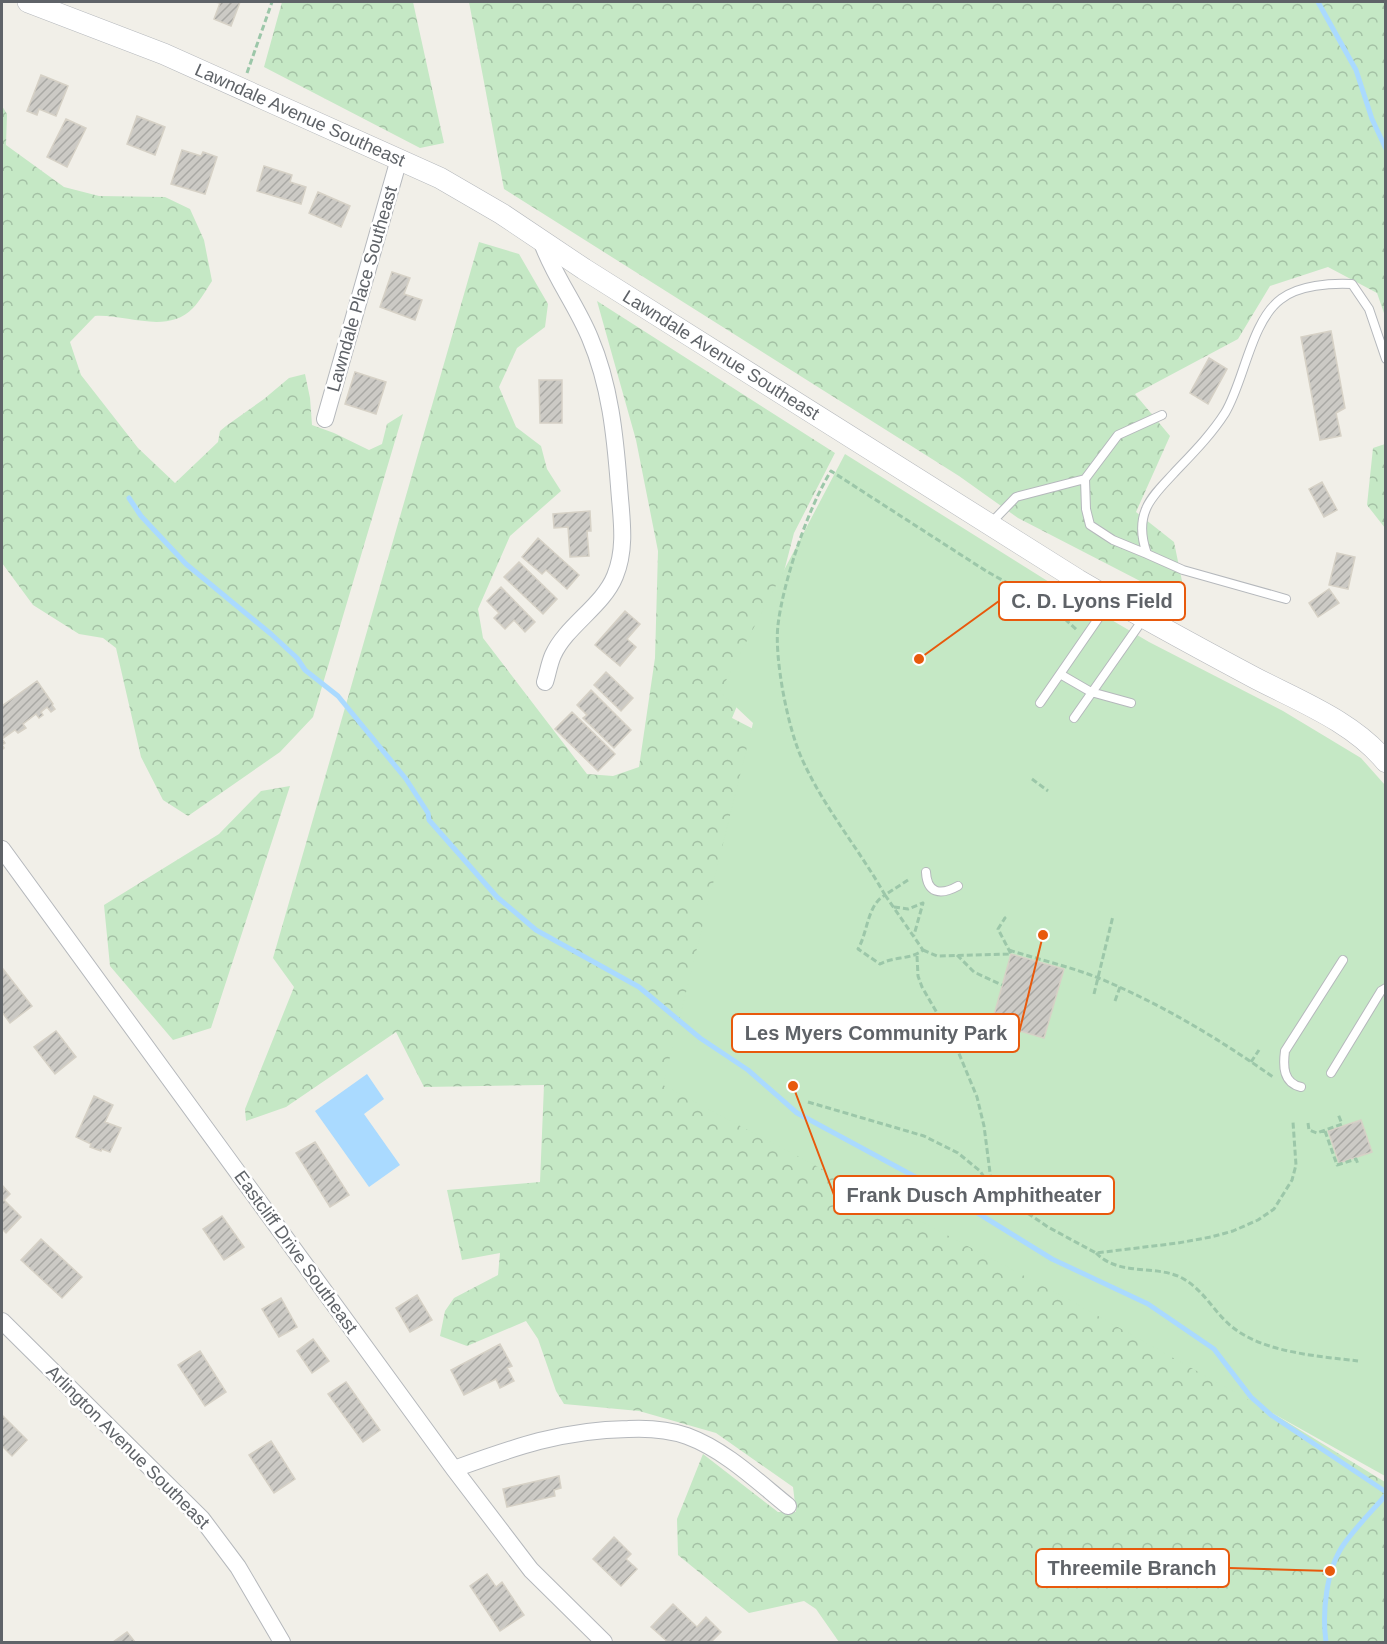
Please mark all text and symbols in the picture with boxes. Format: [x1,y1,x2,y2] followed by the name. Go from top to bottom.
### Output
[192,60,408,170] street label: Lawndale Avenue Southeast
[323,184,401,394] street label: Lawndale Place Southeast
[619,286,823,424] street label: Lawndale Avenue Southeast
[999,582,1185,620] callout: C. D. Lyons Field
[1011,590,1173,612] text: C. D. Lyons Field
[732,1014,1019,1052] callout: Les Myers Community Park
[745,1022,1008,1044] text: Les Myers Community Park
[230,1167,362,1337] street label: Eastcliff Drive Southeast
[834,1176,1114,1214] callout: Frank Dusch Amphitheater
[847,1184,1102,1206] text: Frank Dusch Amphitheater
[42,1361,214,1533] street label: Arlington Avenue Southeast
[1036,1549,1229,1587] callout: Threemile Branch
[1048,1557,1216,1579] text: Threemile Branch

